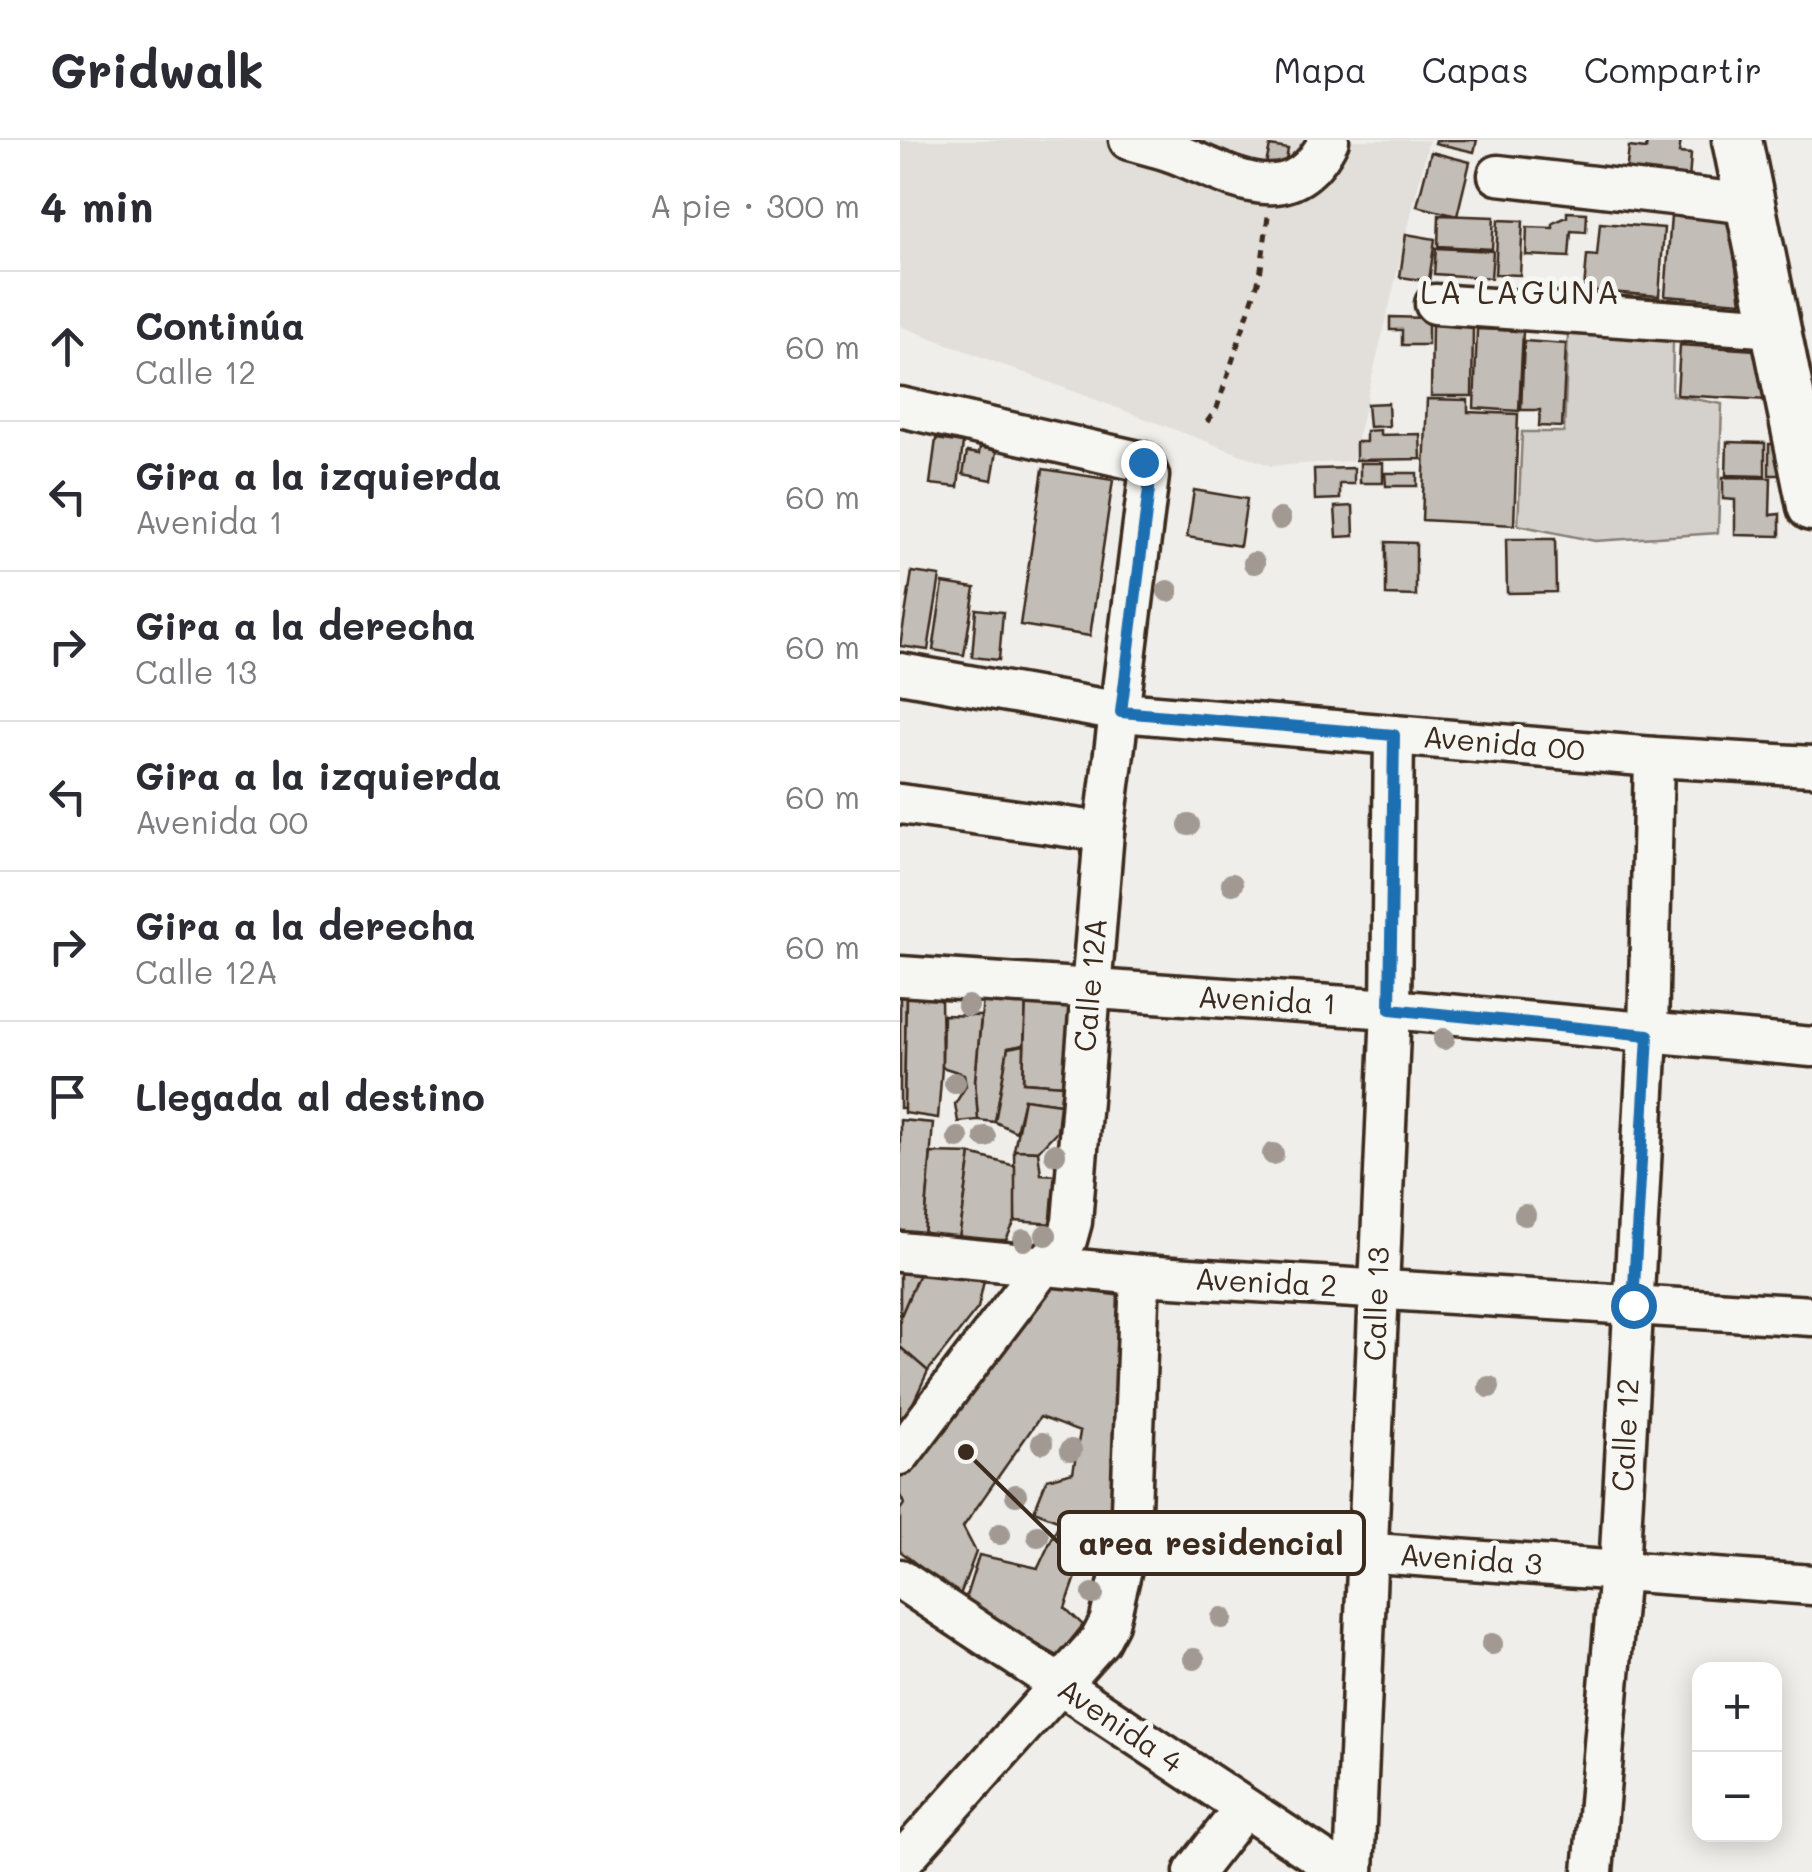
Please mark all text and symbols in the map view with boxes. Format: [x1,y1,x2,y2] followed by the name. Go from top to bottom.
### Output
[50,38,264,100] text: Gridwalk
[1273,46,1366,92] text: Mapa
[1421,46,1529,92] text: Capas
[1584,46,1762,92] text: Compartir
[40,178,153,233] text: 4 min
[650,184,860,226] text: A pie · 300 m
[1420,270,1622,312] district label: LA LAGUNA
[135,300,305,350] text: Continúa
[40,319,95,374] icon: ahead
[785,325,860,367] text: 60 m
[135,350,256,392] text: Calle 12
[1121,440,1167,486] route end
[135,450,501,500] text: Gira a la izquierda
[40,469,95,524] icon: left
[785,475,860,517] text: 60 m
[135,500,283,542] text: Avenida 1
[135,600,475,650] text: Gira a la derecha
[40,619,95,674] icon: right
[785,625,860,667] text: 60 m
[135,650,257,692] text: Calle 13
[1422,715,1587,769] street label: Avenida 00
[135,750,501,800] text: Gira a la izquierda
[40,769,95,824] icon: left
[785,775,860,817] text: 60 m
[135,800,308,842] text: Avenida 00
[135,900,475,950] text: Gira a la derecha
[1063,916,1115,1053] street label: Calle 12A
[40,919,95,974] icon: right
[785,925,860,967] text: 60 m
[135,950,278,992] text: Calle 12A
[1197,975,1337,1023] street label: Avenida 1
[40,1069,95,1124] icon: arrive
[135,1071,485,1121] text: Llegada al destino
[1353,1246,1397,1362] street label: Calle 13
[1194,1257,1338,1305] street label: Avenida 2
[1611,1283,1657,1329] route start
[1601,1377,1647,1493] street label: Calle 12
[1059,1512,1364,1574] callout: area residencial
[1078,1521,1344,1563] text: area residencial
[1398,1533,1544,1583] street label: Avenida 3
[1692,1662,1782,1842] map controls
[1692,1662,1782,1752] button: +
[1051,1668,1192,1781] street label: Avenida 4
[1692,1752,1782,1842] button: −

